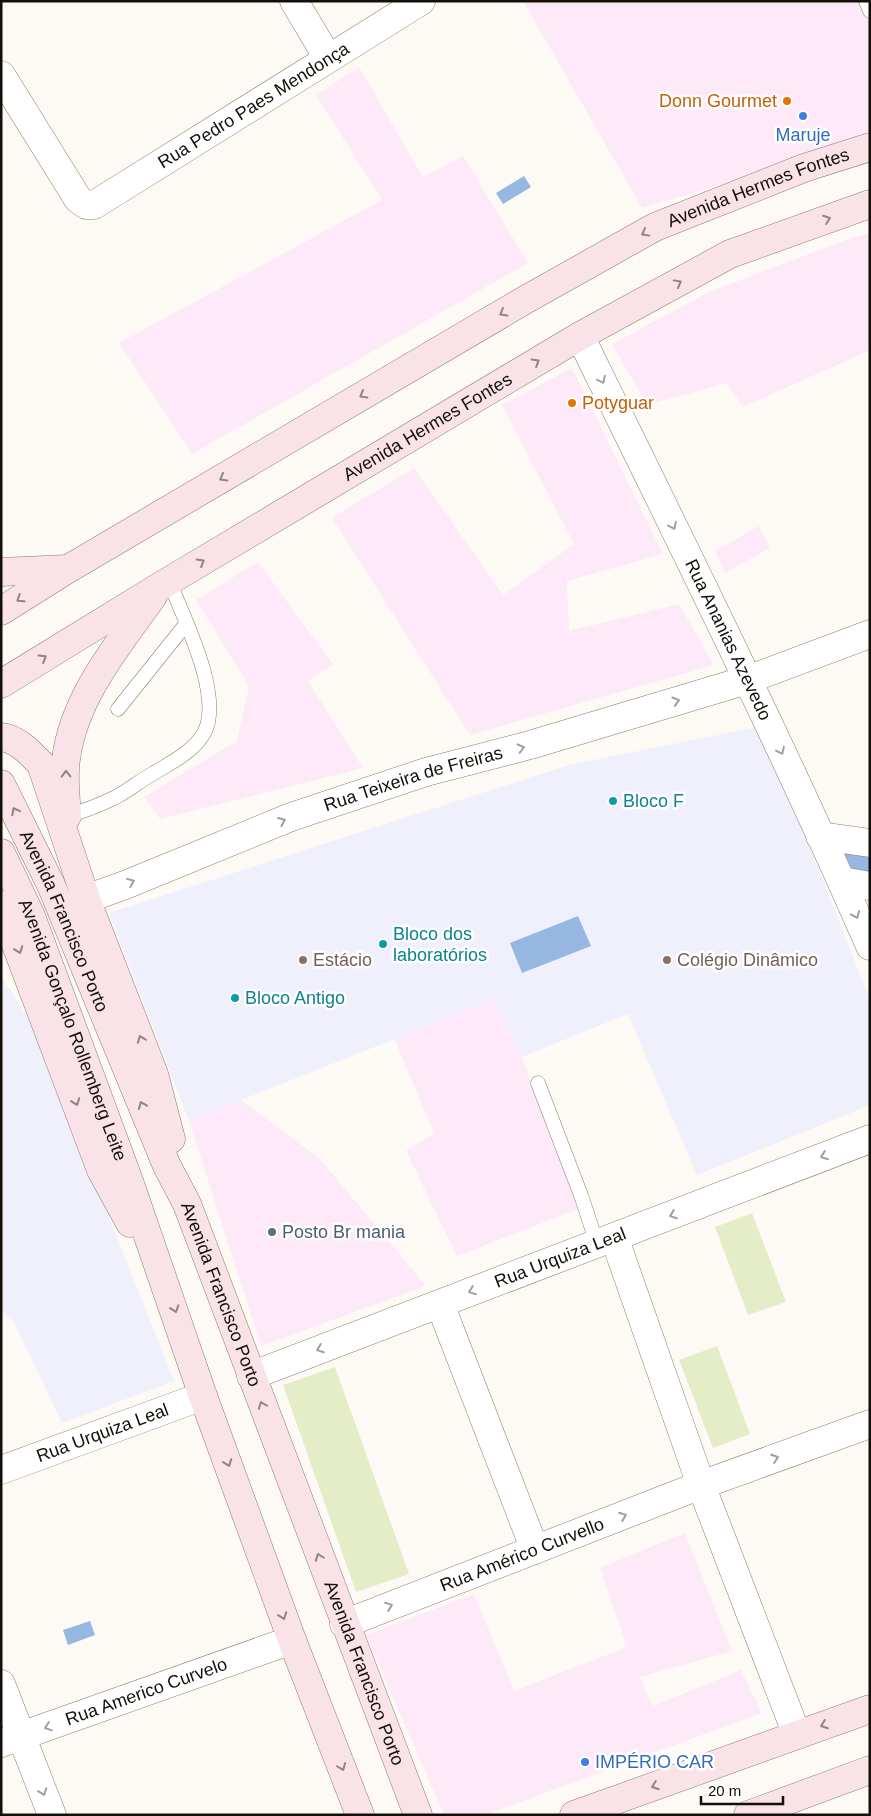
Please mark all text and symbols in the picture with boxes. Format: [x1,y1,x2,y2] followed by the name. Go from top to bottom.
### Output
[154,38,354,173] street label: Rua Pedro Paes Mendonça
[659,91,777,111] place label: Donn Gourmet
[781,95,793,107] marker: Donn Gourmet
[797,110,809,122] marker: Maruje
[775,125,831,145] place label: Maruje
[664,144,852,231] street label: Avenida Hermes Fontes
[822,215,830,225] one-way arrow
[641,227,650,237] one-way arrow
[672,279,681,289] one-way arrow
[499,306,508,316] one-way arrow
[530,359,539,369] one-way arrow
[340,369,515,485] street label: Avenida Hermes Fontes
[596,375,606,384] one-way arrow
[359,389,368,399] one-way arrow
[582,393,654,413] place label: Potyguar
[566,397,578,409] marker: Potyguar
[219,471,228,481] one-way arrow
[666,521,677,530] one-way arrow
[681,556,775,723] street label: Rua Ananias Azevedo
[195,558,204,568] one-way arrow
[16,593,25,603] one-way arrow
[37,655,46,665] one-way arrow
[672,697,680,707] one-way arrow
[321,743,505,815] street label: Rua Teixeira de Freiras
[516,743,525,754] one-way arrow
[774,746,784,755] one-way arrow
[61,770,71,778] one-way arrow
[623,791,684,811] place label: Bloco F
[607,795,619,807] marker: Bloco F
[11,807,21,816] one-way arrow
[277,816,286,827] one-way arrow
[16,827,112,1015] street label: Avenida Francisco Porto
[127,878,135,888] one-way arrow
[14,896,131,1164] street label: Avenida Gonçalo Rollemberg Leite
[850,910,861,919] one-way arrow
[393,924,487,965] place label: Bloco dos laboratórios
[377,938,389,950] marker: Bloco dos laboratórios
[13,945,23,954] one-way arrow
[313,950,372,970] place label: Estácio
[677,950,818,970] place label: Colégio Dinâmico
[297,954,309,966] marker: Estácio
[661,954,673,966] marker: Colégio Dinâmico
[245,988,345,1008] place label: Bloco Antigo
[229,992,241,1004] marker: Bloco Antigo
[136,1035,147,1044] one-way arrow
[70,1097,80,1106] one-way arrow
[137,1101,148,1110] one-way arrow
[820,1150,829,1160] one-way arrow
[177,1199,265,1389] street label: Avenida Francisco Porto
[669,1209,677,1219] one-way arrow
[282,1222,406,1242] place label: Posto Br mania
[492,1223,629,1292] street label: Rua Urquiza Leal
[266,1226,278,1238] marker: Posto Br mania
[468,1285,477,1296] one-way arrow
[169,1305,179,1313] one-way arrow
[316,1343,325,1354] one-way arrow
[34,1400,171,1466] street label: Rua Urquiza Leal
[258,1401,268,1409] one-way arrow
[770,1454,778,1464] one-way arrow
[222,1458,232,1467] one-way arrow
[618,1511,626,1521] one-way arrow
[437,1514,607,1596] street label: Rua Américo Curvello
[315,1553,325,1562] one-way arrow
[320,1578,408,1768] street label: Avenida Francisco Porto
[385,1602,393,1612] one-way arrow
[277,1611,287,1620] one-way arrow
[63,1654,230,1729] street label: Rua Americo Curvelo
[820,1719,829,1729] one-way arrow
[44,1721,53,1731] one-way arrow
[595,1752,714,1772] place label: IMPÉRIO CAR
[579,1756,591,1768] marker: IMPÉRIO CAR
[335,1762,346,1771] one-way arrow
[701,1774,784,1806] scale bar
[651,1780,659,1790] one-way arrow
[708,1782,741,1799] text: 20 m
[37,1787,47,1796] one-way arrow

